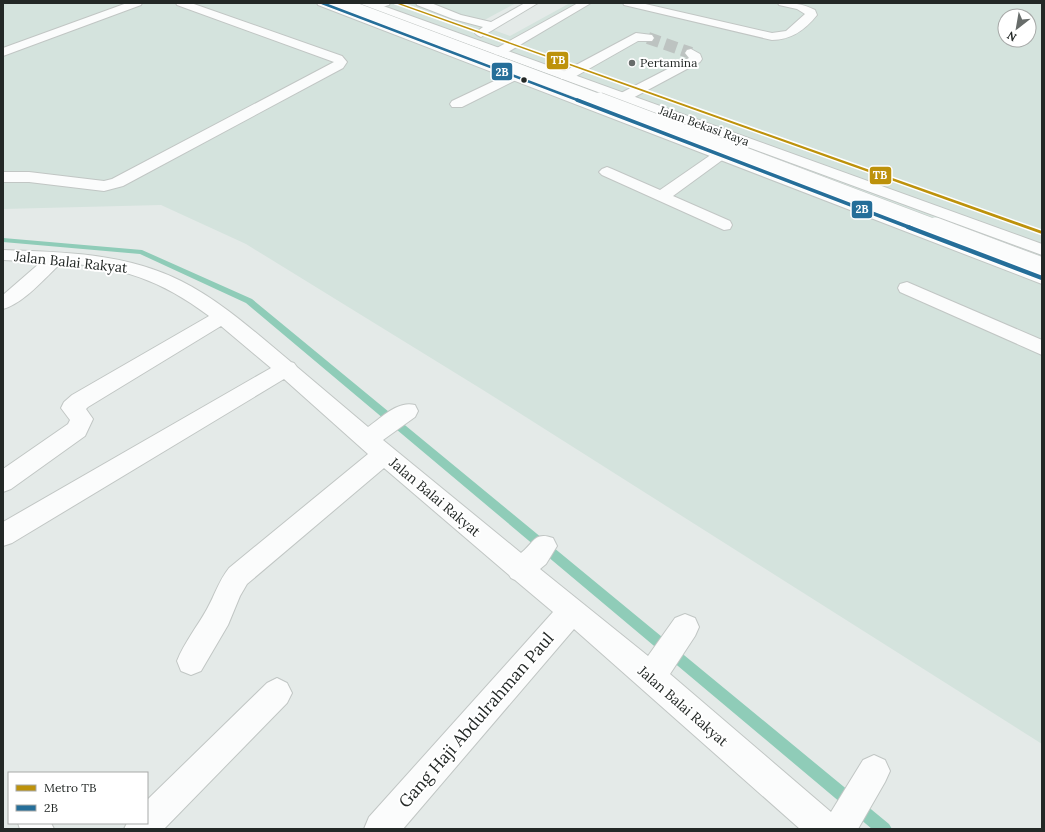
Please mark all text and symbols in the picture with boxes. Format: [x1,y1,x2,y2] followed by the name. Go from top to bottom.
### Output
[997,8,1037,48] north arrow
[1004,28,1019,45] text: N
[546,51,569,70] line badge: TB
[551,53,565,67] text: TB
[640,55,697,70] place label: Pertamina
[627,58,637,68] marker: Pertamina
[491,62,513,81] line badge: 2B
[495,65,509,79] text: 2B
[519,75,529,85] unlabelled marker
[656,102,751,149] street label: Jalan Bekasi Raya
[869,166,892,185] line badge: TB
[873,168,887,182] text: TB
[851,200,873,219] line badge: 2B
[855,202,869,216] text: 2B
[13,247,129,277] street label: Jalan Balai Rakyat
[385,453,485,541] street label: Jalan Balai Rakyat
[394,627,559,812] street label: Gang Haji Abdulrahman Paul
[634,661,732,750] street label: Jalan Balai Rakyat
[8,772,148,824] legend
[44,780,96,795] text: Metro TB
[44,800,58,815] text: 2B

